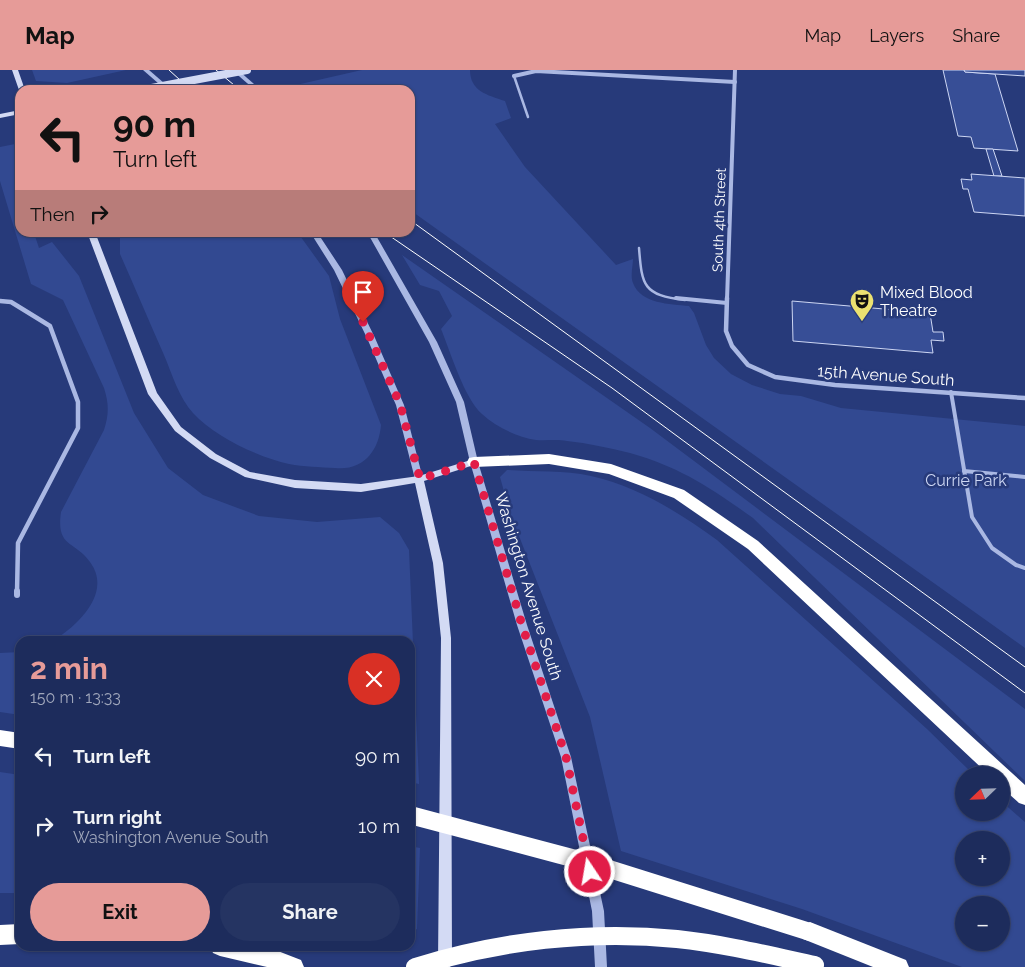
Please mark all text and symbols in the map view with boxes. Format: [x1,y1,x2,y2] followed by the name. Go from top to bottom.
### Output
[25,21,75,50] text: Map
[805,25,841,46] text: Map
[869,25,924,46] text: Layers
[952,25,1000,46] text: Share
[113,104,196,145] text: 90 m
[30,105,95,170] icon: left
[113,146,197,172] text: Turn left
[709,167,729,272] street label: South 4th Street
[85,200,113,228] icon: right
[30,203,75,225] text: Then
[342,271,384,322] pin
[349,278,377,306] icon: arrive
[880,283,973,320] place label: Mixed Blood Theatre
[849,288,875,322] theatre icon: Mixed Blood Theatre
[817,361,955,390] street label: 15th Avenue South
[925,471,1007,490] park label: Currie Park
[491,490,566,682] street label: Washington Avenue South
[30,651,108,686] text: 2 min
[348,653,400,705] button: close
[30,688,121,707] text: 150 m · 13:33
[30,742,58,770] icon: left
[73,745,150,767] text: Turn left
[355,745,400,767] text: 90 m
[955,766,1010,821] north arrow
[955,766,1010,951] map controls
[73,806,162,828] text: Turn right
[30,812,58,840] icon: right
[358,815,400,837] text: 10 m
[73,828,269,847] text: Washington Avenue South
[955,831,1010,886] button: +
[563,845,615,897] position arrow
[30,883,210,941] button: Exit
[220,883,400,941] button: Share
[955,896,1010,951] button: −

